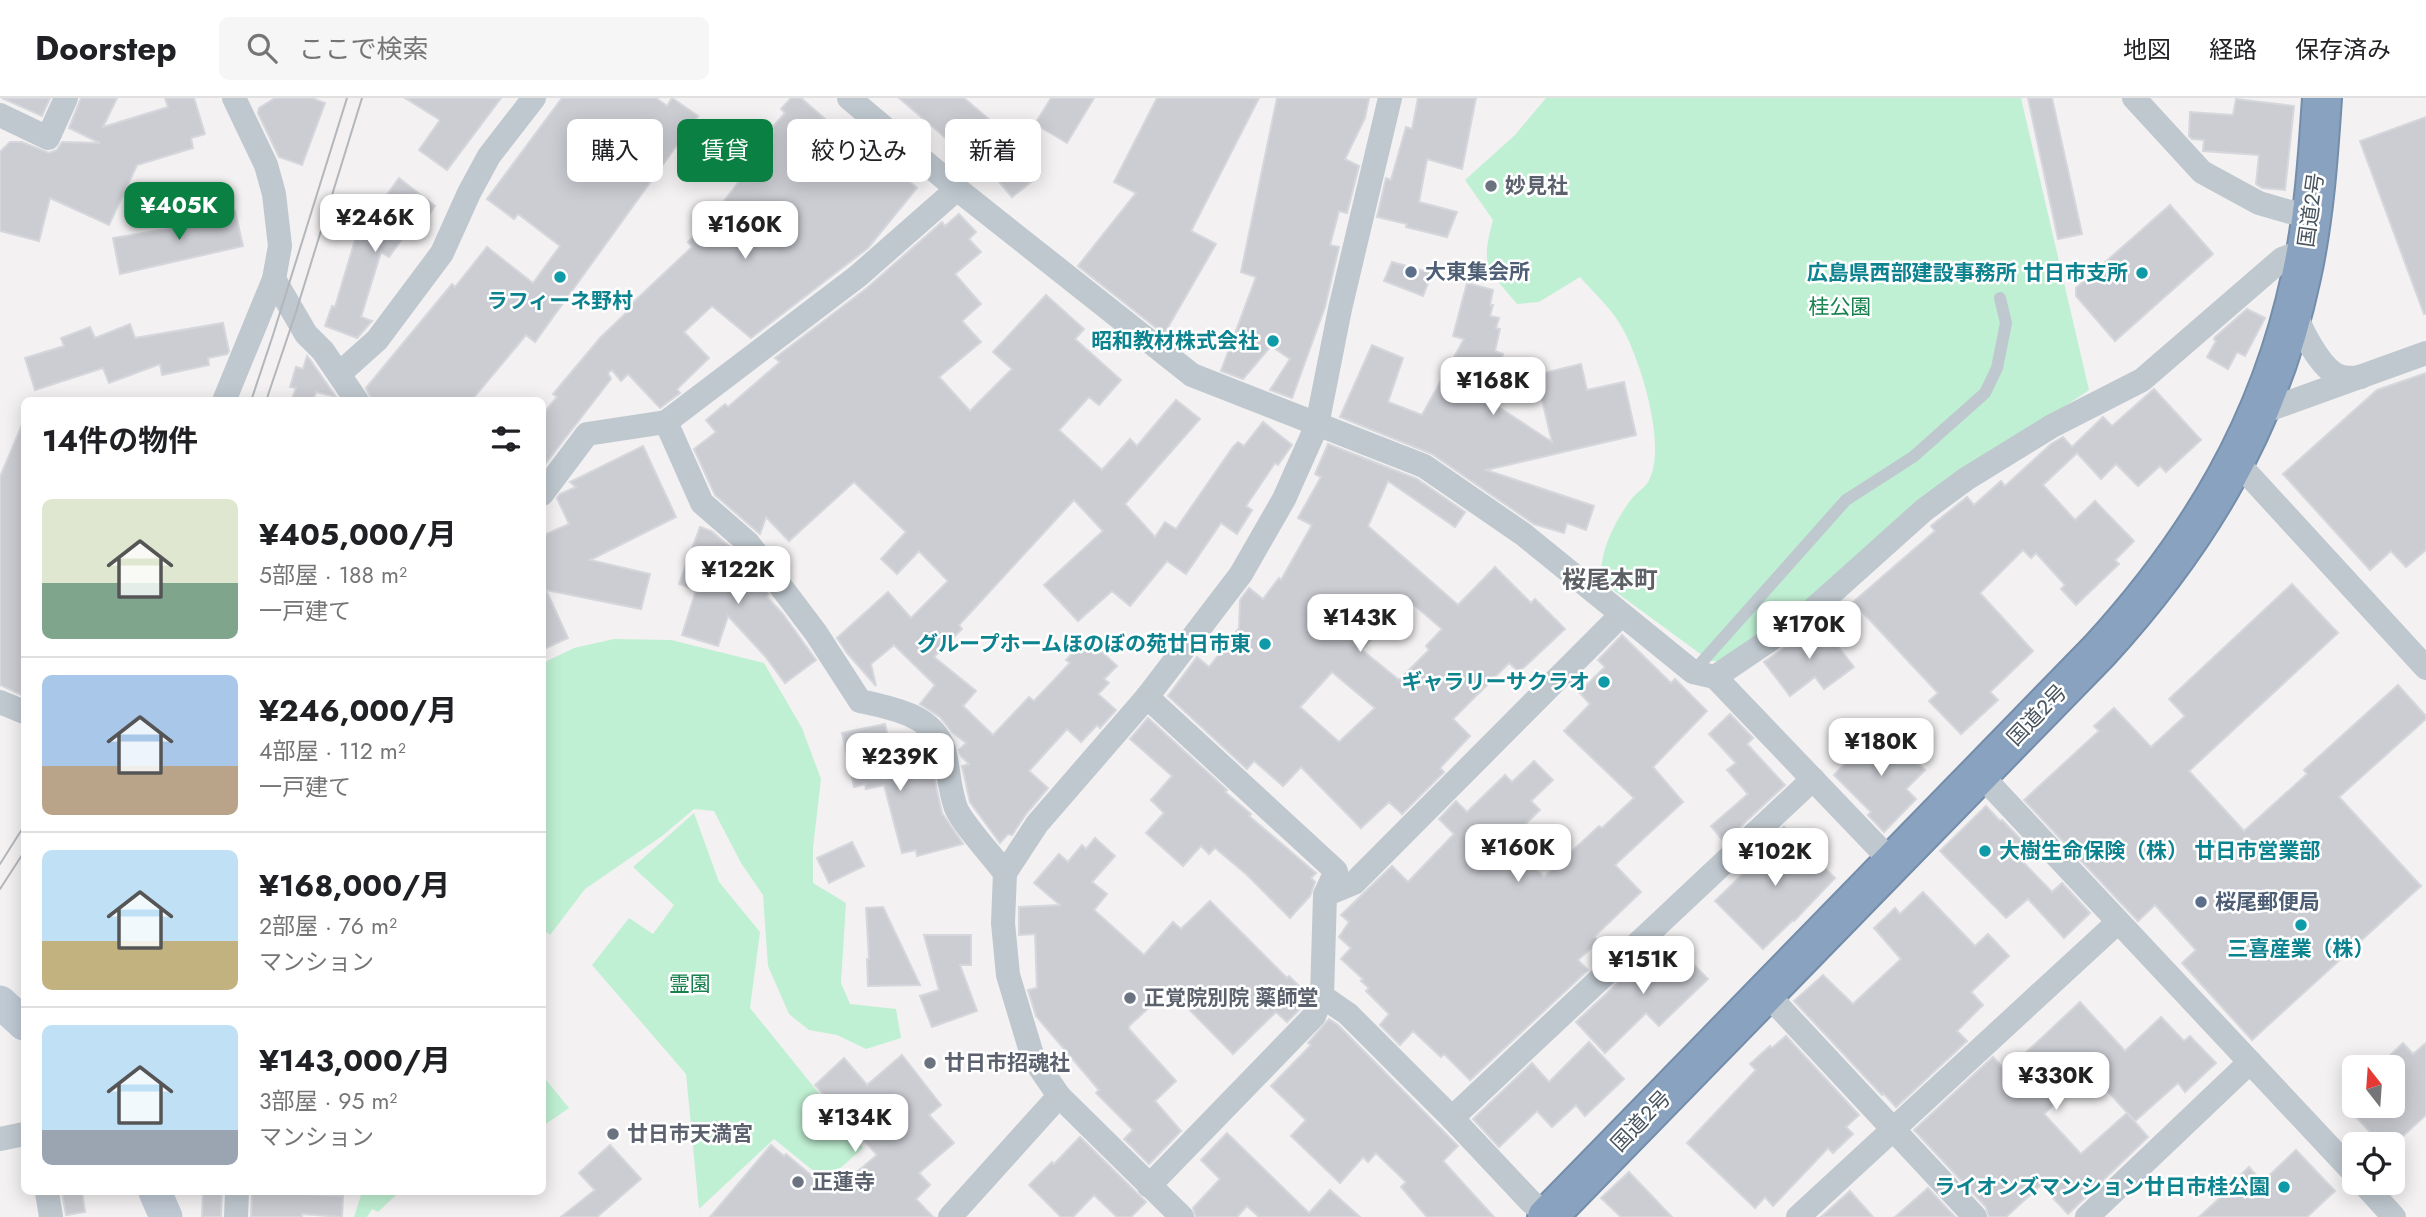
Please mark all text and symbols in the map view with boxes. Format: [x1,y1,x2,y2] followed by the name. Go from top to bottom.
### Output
[219,17,709,80] search box
[35,25,177,72] text: Doorstep
[243,29,281,67] icon: search
[299,30,429,68] text: ここで検索
[2123,32,2171,67] text: 地図
[2209,32,2257,67] text: 経路
[2295,32,2391,67] text: 保存済み
[567,119,663,182] chip: 購入
[677,119,773,182] chip: 賃貸
[787,119,931,182] chip: 絞り込み
[945,119,1041,182] chip: 新着
[1505,171,1568,201] place label: 妙見社
[2291,171,2331,249] street label: 国道2号
[1483,178,1499,194] marker: 妙見社
[130,183,228,242] pin: ¥405K
[140,188,218,222] text: ¥405K
[326,194,424,254] pin: ¥246K
[336,200,414,234] text: ¥246K
[696,202,794,261] pin: ¥160K
[708,207,782,241] text: ¥160K
[1425,257,1530,287] place label: 大東集会所
[1807,258,2128,288] place label: 広島県西部建設事務所 廿日市支所
[1403,264,1419,280] marker: 大東集会所
[2134,265,2150,281] marker: 広島県西部建設事務所 廿日市支所
[552,269,568,285] marker: ラフィーネ野村
[487,286,633,316] place label: ラフィーネ野村
[1809,292,1872,322] park label: 桂公園
[1091,326,1259,356] place label: 昭和教材株式会社
[1265,333,1281,349] marker: 昭和教材株式会社
[1444,358,1542,417] pin: ¥168K
[1457,363,1529,397] text: ¥168K
[42,419,198,462] text: 14件の物件
[487,420,525,458] icon: filters
[259,513,457,556] text: ¥405,000/月
[98,527,182,611] icon: home
[689,546,787,606] pin: ¥122K
[701,552,775,586] text: ¥122K
[259,558,407,592] text: 5部屋 · 188 m²
[1562,562,1658,597] district label: 桜尾本町
[259,594,351,628] text: 一戸建て
[1311,594,1409,654] pin: ¥143K
[1323,600,1397,634] text: ¥143K
[1760,602,1858,661] pin: ¥170K
[1773,607,1845,641] text: ¥170K
[917,629,1251,659] place label: グループホームほのぼの苑廿日市東
[1257,636,1273,652] marker: グループホームほのぼの苑廿日市東
[1401,667,1590,697] place label: ギャラリーサクラオ
[1596,674,1612,690] marker: ギャラリーサクラオ
[2000,678,2074,752] street label: 国道2号
[259,689,457,732] text: ¥246,000/月
[98,703,182,787] icon: home
[1832,718,1930,778] pin: ¥180K
[1845,724,1917,758] text: ¥180K
[259,734,406,768] text: 4部屋 · 112 m²
[851,734,949,793] pin: ¥239K
[862,739,938,773] text: ¥239K
[259,770,351,804] text: 一戸建て
[1469,824,1567,884] pin: ¥160K
[1726,828,1824,888] pin: ¥102K
[1481,830,1555,864] text: ¥160K
[1738,834,1812,868] text: ¥102K
[1999,836,2320,866] place label: 大樹生命保険（株） 廿日市営業部
[1977,843,1993,859] marker: 大樹生命保険（株） 廿日市営業部
[259,864,450,907] text: ¥168,000/月
[98,878,182,962] icon: home
[2215,887,2320,917] place label: 桜尾郵便局
[2193,894,2209,910] marker: 桜尾郵便局
[259,909,397,943] text: 2部屋 · 76 m²
[2293,917,2309,933] marker: 三喜産業（株）
[2228,934,2375,964] place label: 三喜産業（株）
[1594,936,1692,996] pin: ¥151K
[1608,942,1678,976] text: ¥151K
[259,945,374,979] text: マンション
[669,969,711,999] park label: 霊園
[1144,983,1318,1013] place label: 正覚院別院 薬師堂
[1122,990,1138,1006] marker: 正覚院別院 薬師堂
[259,1039,451,1082] text: ¥143,000/月
[944,1048,1070,1078] place label: 廿日市招魂社
[2007,1052,2105,1112] pin: ¥330K
[98,1053,182,1137] icon: home
[922,1055,938,1071] marker: 廿日市招魂社
[2342,1055,2404,1118] north arrow
[2342,1055,2405,1195] map controls
[2018,1058,2094,1092] text: ¥330K
[259,1084,397,1118] text: 3部屋 · 95 m²
[1604,1084,1678,1158] street label: 国道2号
[806,1094,904,1154] pin: ¥134K
[818,1100,892,1134] text: ¥134K
[627,1119,753,1149] place label: 廿日市天満宮
[259,1120,374,1154] text: マンション
[605,1126,621,1142] marker: 廿日市天満宮
[2342,1132,2405,1195] button: locate
[812,1167,875,1197] place label: 正蓮寺
[1934,1172,2270,1202] place label: ライオンズマンション廿日市桂公園
[790,1174,806,1190] marker: 正蓮寺
[2276,1179,2292,1195] marker: ライオンズマンション廿日市桂公園

